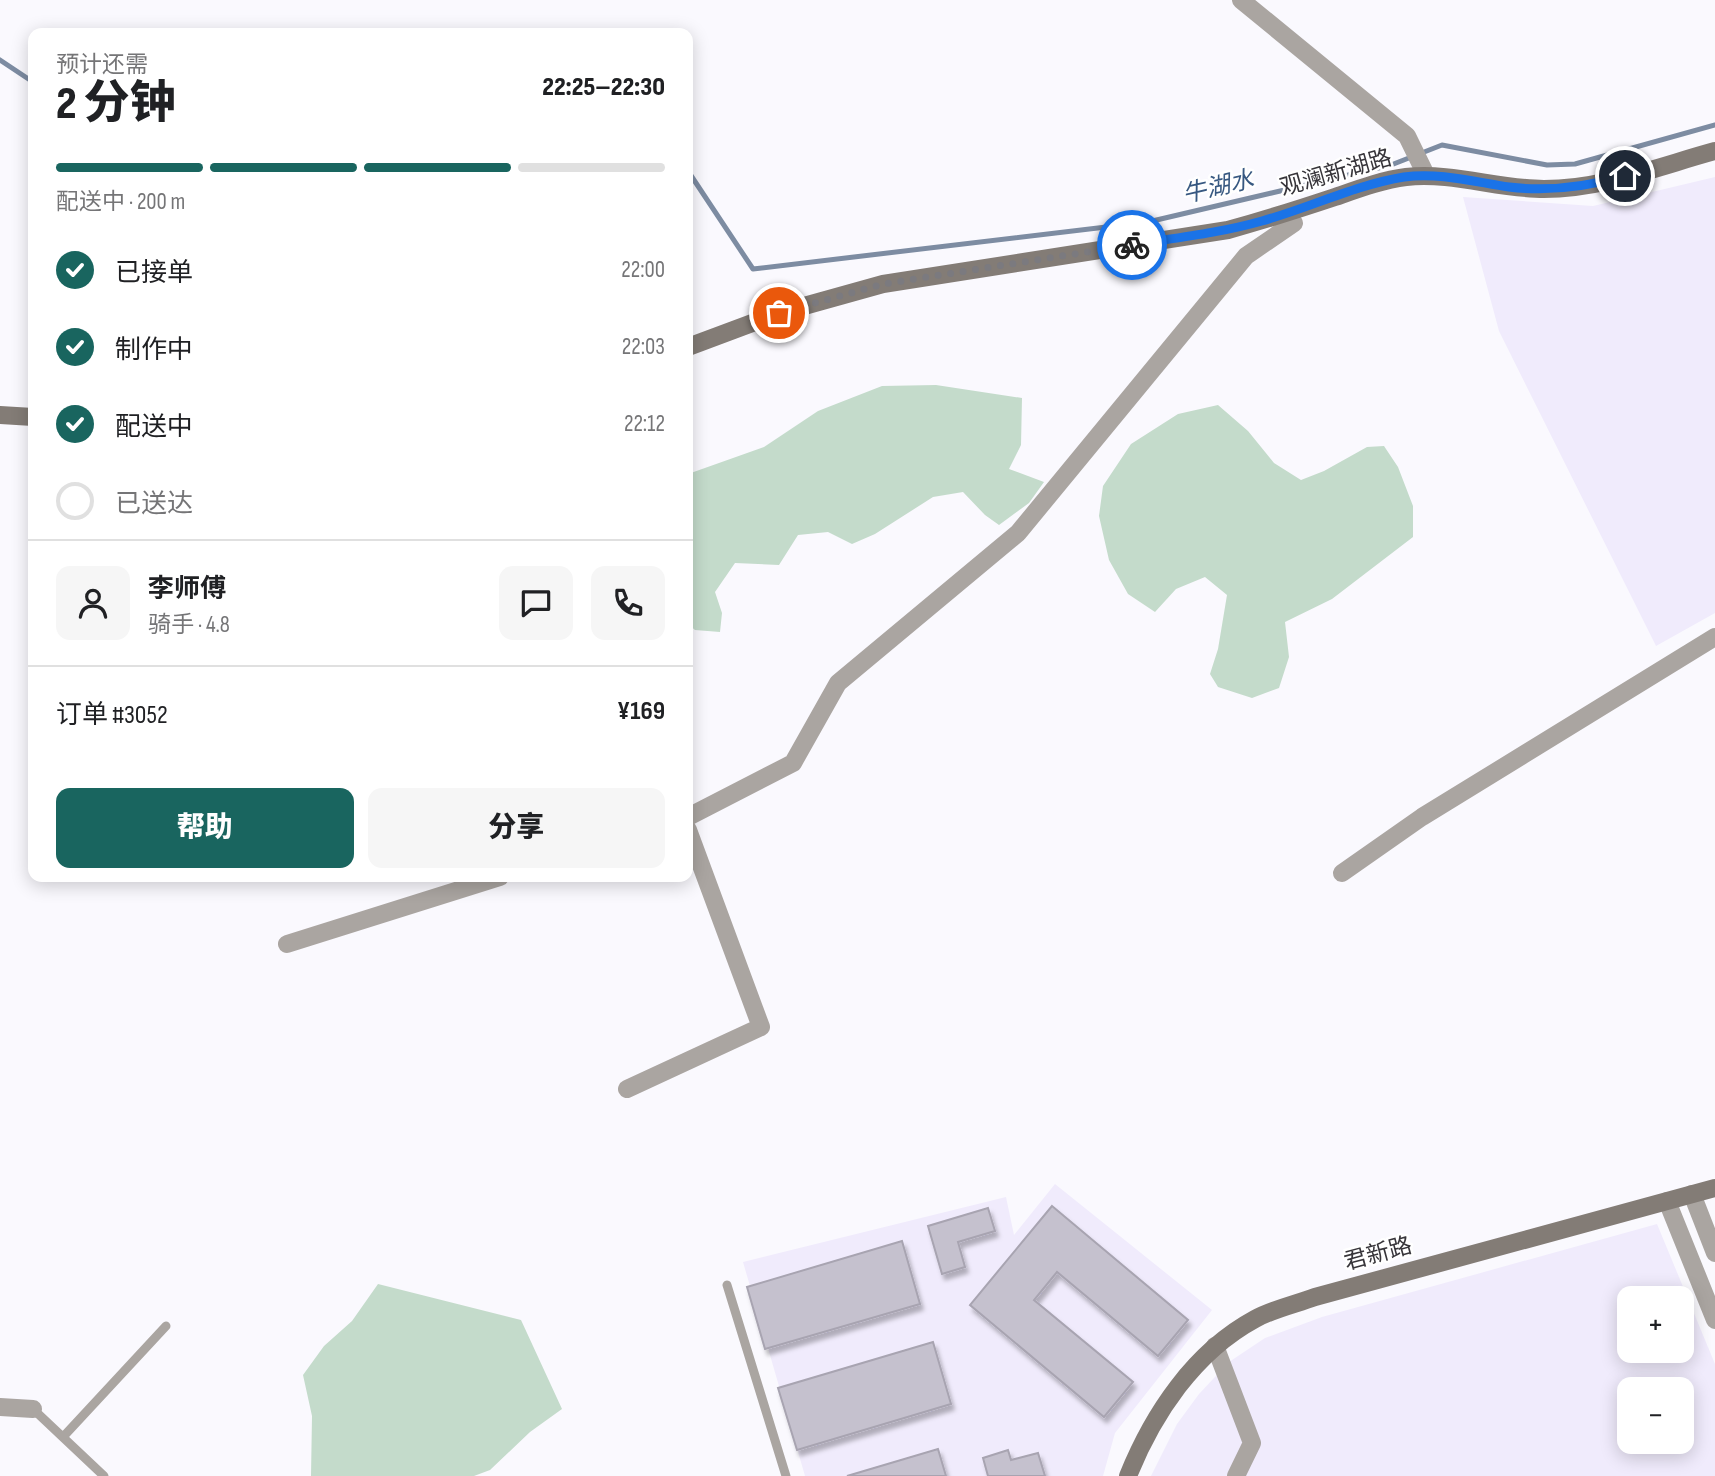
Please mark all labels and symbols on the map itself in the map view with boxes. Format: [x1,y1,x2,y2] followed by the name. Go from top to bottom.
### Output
[1277,144,1395,202] street label: 观澜新湖路
[1595,146,1655,206] pin
[1180,165,1257,209] water label: 牛湖水
[1097,210,1167,280] courier
[749,283,809,343] pin
[1341,1232,1415,1276] street label: 君新路

